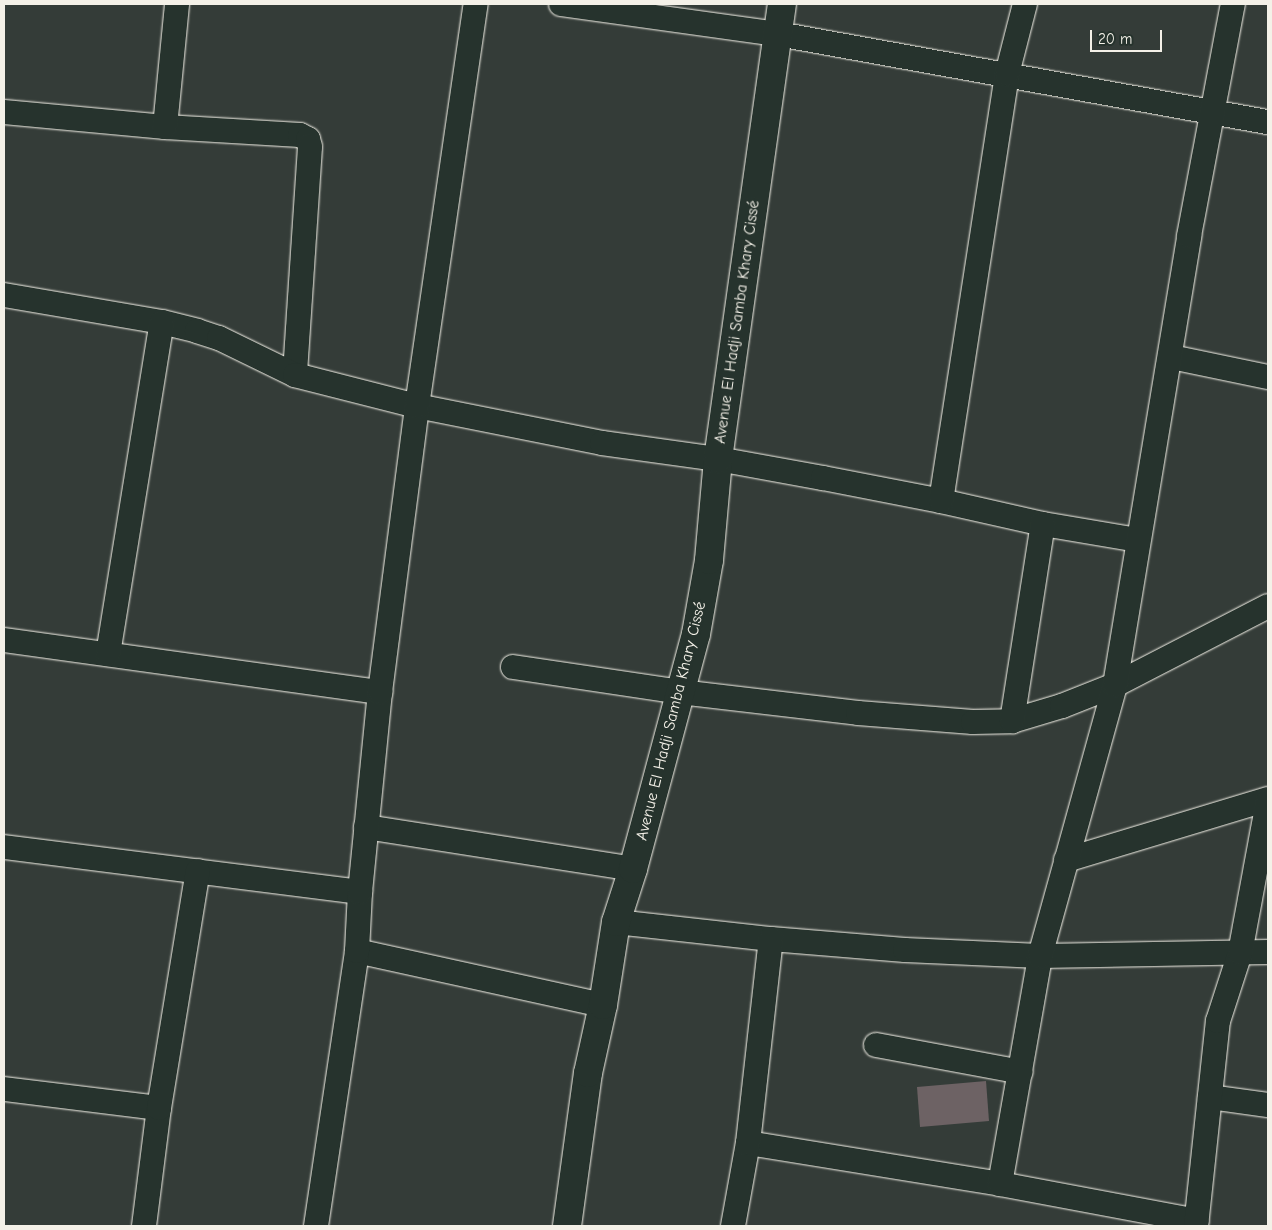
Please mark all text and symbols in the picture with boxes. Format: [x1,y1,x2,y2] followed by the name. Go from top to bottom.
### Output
[1092,20,1164,52] scale bar
[1098,30,1132,48] text: 20 m
[710,199,764,445] street label: Avenue El Hadji Samba Khary Cissé
[632,600,710,842] street label: Avenue El Hadji Samba Khary Cissé

